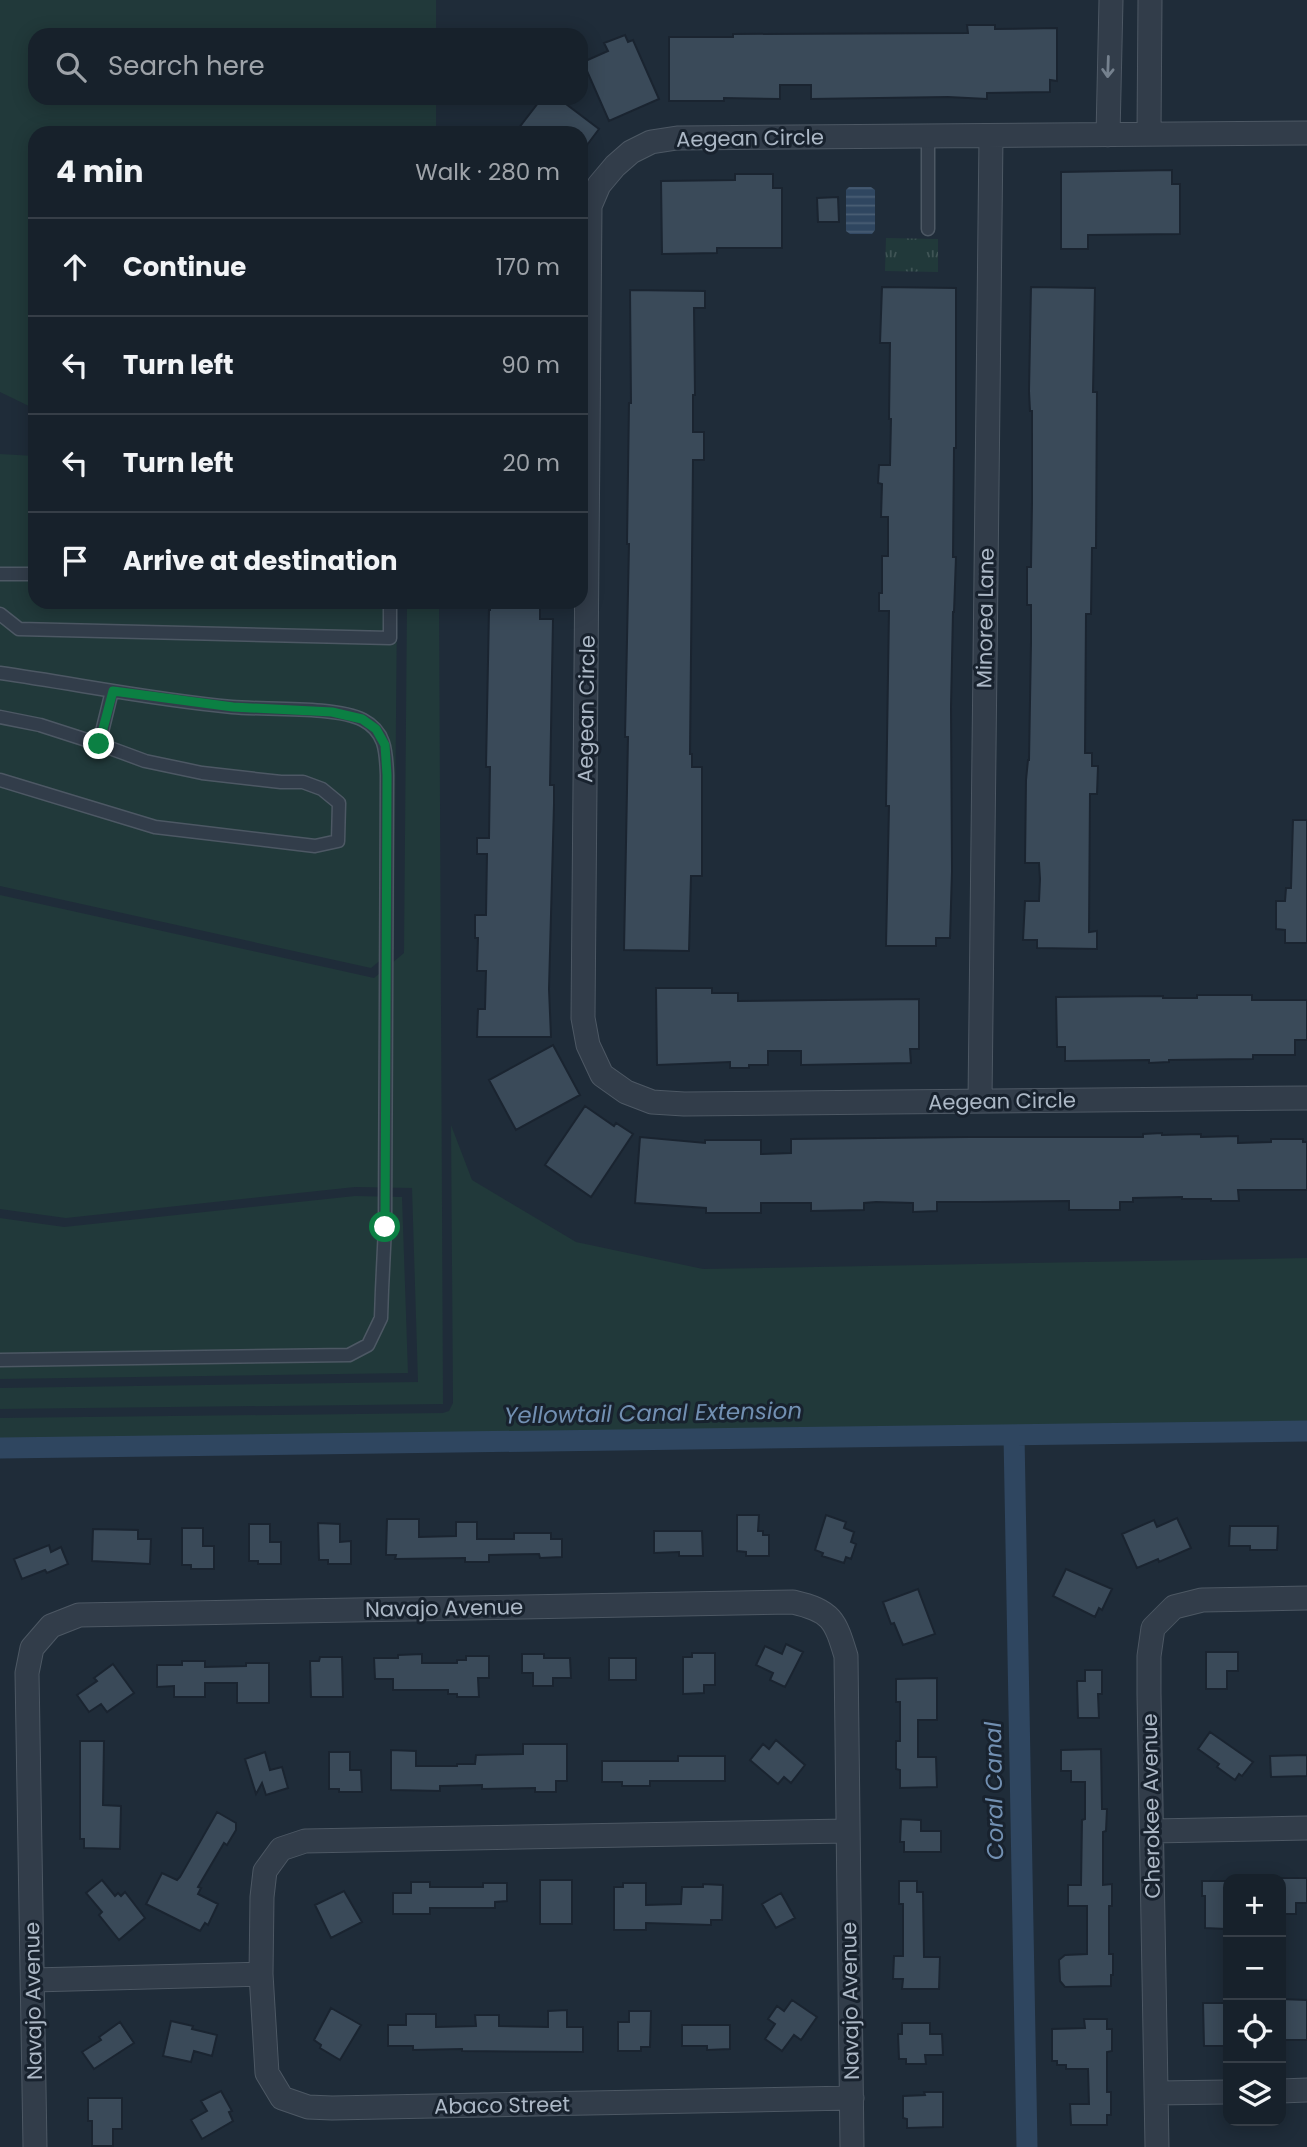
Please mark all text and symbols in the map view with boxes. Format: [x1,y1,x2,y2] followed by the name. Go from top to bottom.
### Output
[28,28,588,105] search box
[52,48,90,86] icon: search
[108,48,265,84] text: Search here
[1102,56,1115,79] one-way arrow
[676,122,824,154] street label: Aegean Circle
[56,150,144,193] text: 4 min
[415,156,560,188] text: Walk · 280 m
[56,248,94,286] icon: ahead
[123,249,246,285] text: Continue
[496,251,560,283] text: 170 m
[56,346,94,384] icon: left
[123,347,234,383] text: Turn left
[501,349,560,381] text: 90 m
[56,444,94,482] icon: left
[123,445,234,481] text: Turn left
[502,447,560,479] text: 20 m
[56,542,94,580] icon: arrive
[123,543,398,579] text: Arrive at destination
[969,547,1001,689] street label: Minorea Lane
[570,635,602,783] street label: Aegean Circle
[83,728,114,759] route end
[928,1085,1076,1117] street label: Aegean Circle
[369,1211,400,1242] route start
[504,1394,802,1432] water label: Yellowtail Canal Extension
[365,1592,523,1624] street label: Navajo Avenue
[1135,1713,1167,1899] street label: Cherokee Avenue
[977,1721,1011,1860] water label: Coral Canal
[1223,1874,1286,2126] map controls
[1223,1874,1286,1937] button: +
[17,1922,49,2080] street label: Navajo Avenue
[834,1922,866,2080] street label: Navajo Avenue
[1223,1937,1286,2000] button: −
[1223,2000,1286,2063] button: locate
[1223,2063,1286,2126] button: layers
[434,2089,570,2121] street label: Abaco Street

